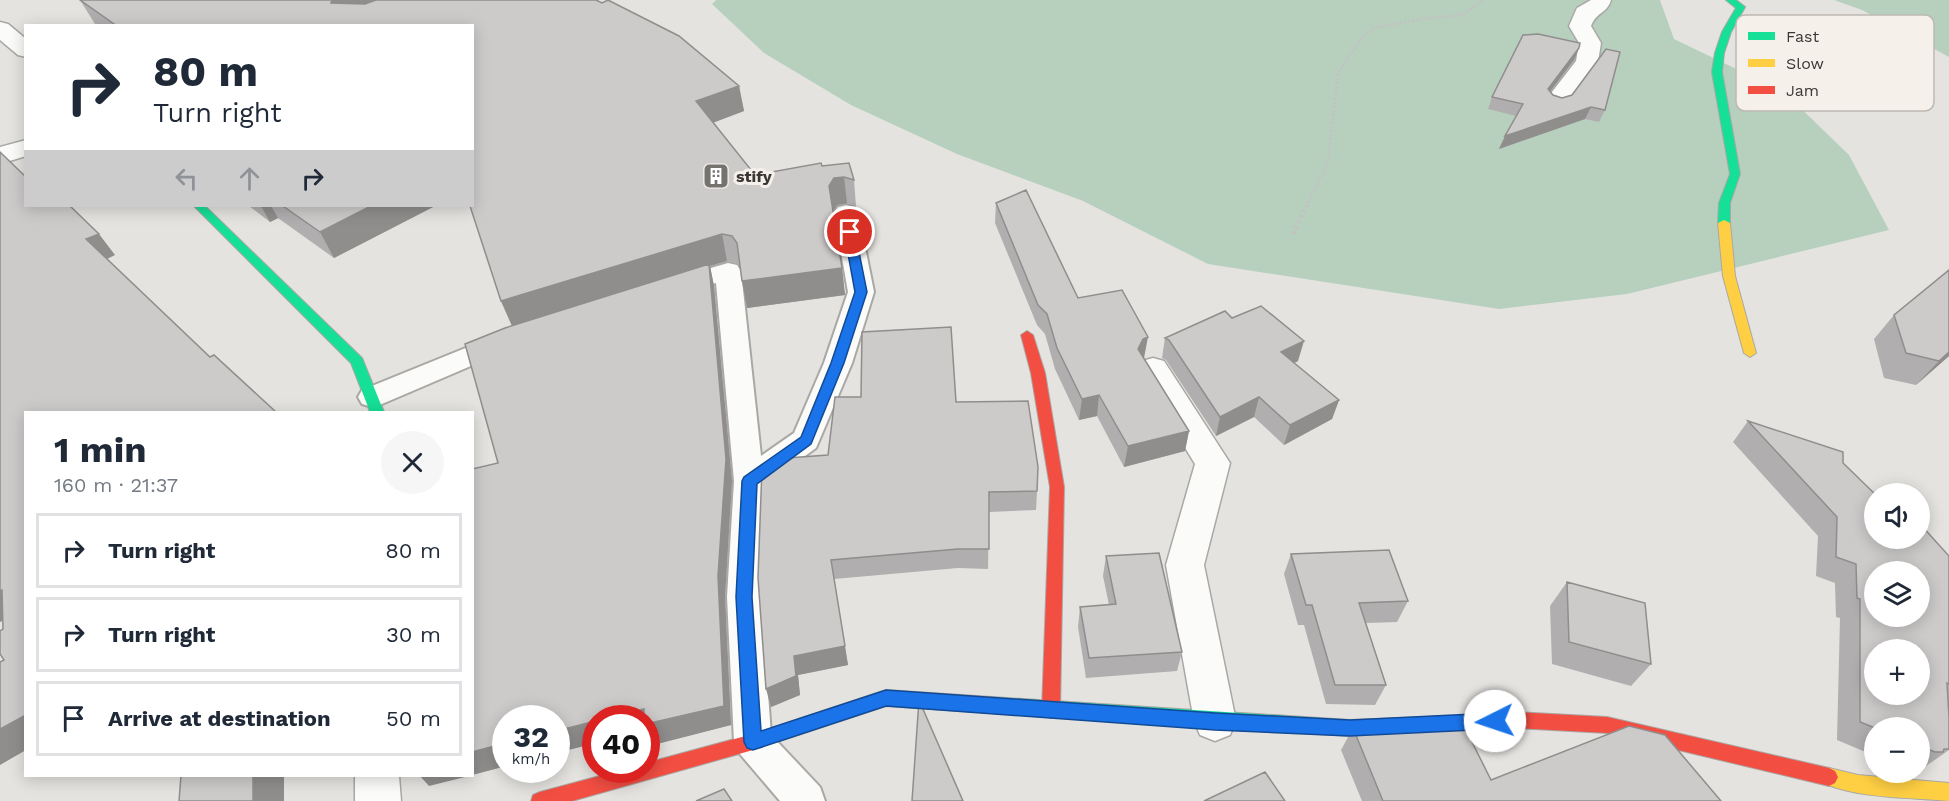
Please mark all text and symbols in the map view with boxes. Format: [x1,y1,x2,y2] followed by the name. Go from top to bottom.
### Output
[1736,15,1934,111] legend
[1786,27,1819,46] text: Fast
[153,47,258,96] text: 80 m
[54,48,132,126] icon: right
[1786,54,1824,73] text: Slow
[1786,81,1819,100] text: Jam
[153,97,282,129] text: Turn right
[701,161,731,191] building icon: stify
[170,162,203,195] icon: left
[233,162,266,195] icon: ahead
[296,162,329,195] icon: right
[736,167,773,186] place label: stify
[824,206,875,257] pin
[833,215,866,248] icon: arrive
[54,429,146,471] text: 1 min
[381,431,444,494] button: close
[54,473,178,497] text: 160 m · 21:37
[1864,483,1930,783] map controls
[1864,483,1930,549] button: sound
[57,534,90,567] icon: right
[108,538,215,563] text: Turn right
[385,538,441,563] text: 80 m
[1864,561,1930,627] button: layers
[57,618,90,651] icon: right
[108,622,215,647] text: Turn right
[386,622,441,647] text: 30 m
[1864,639,1930,705] button: +
[1463,689,1527,753] position arrow
[57,702,90,735] icon: arrive
[582,705,660,783] speed limit sign: 40
[108,706,331,731] text: Arrive at destination
[386,706,441,731] text: 50 m
[1864,717,1930,783] button: −
[513,719,549,754] text: 32
[512,750,550,768] text: km/h

